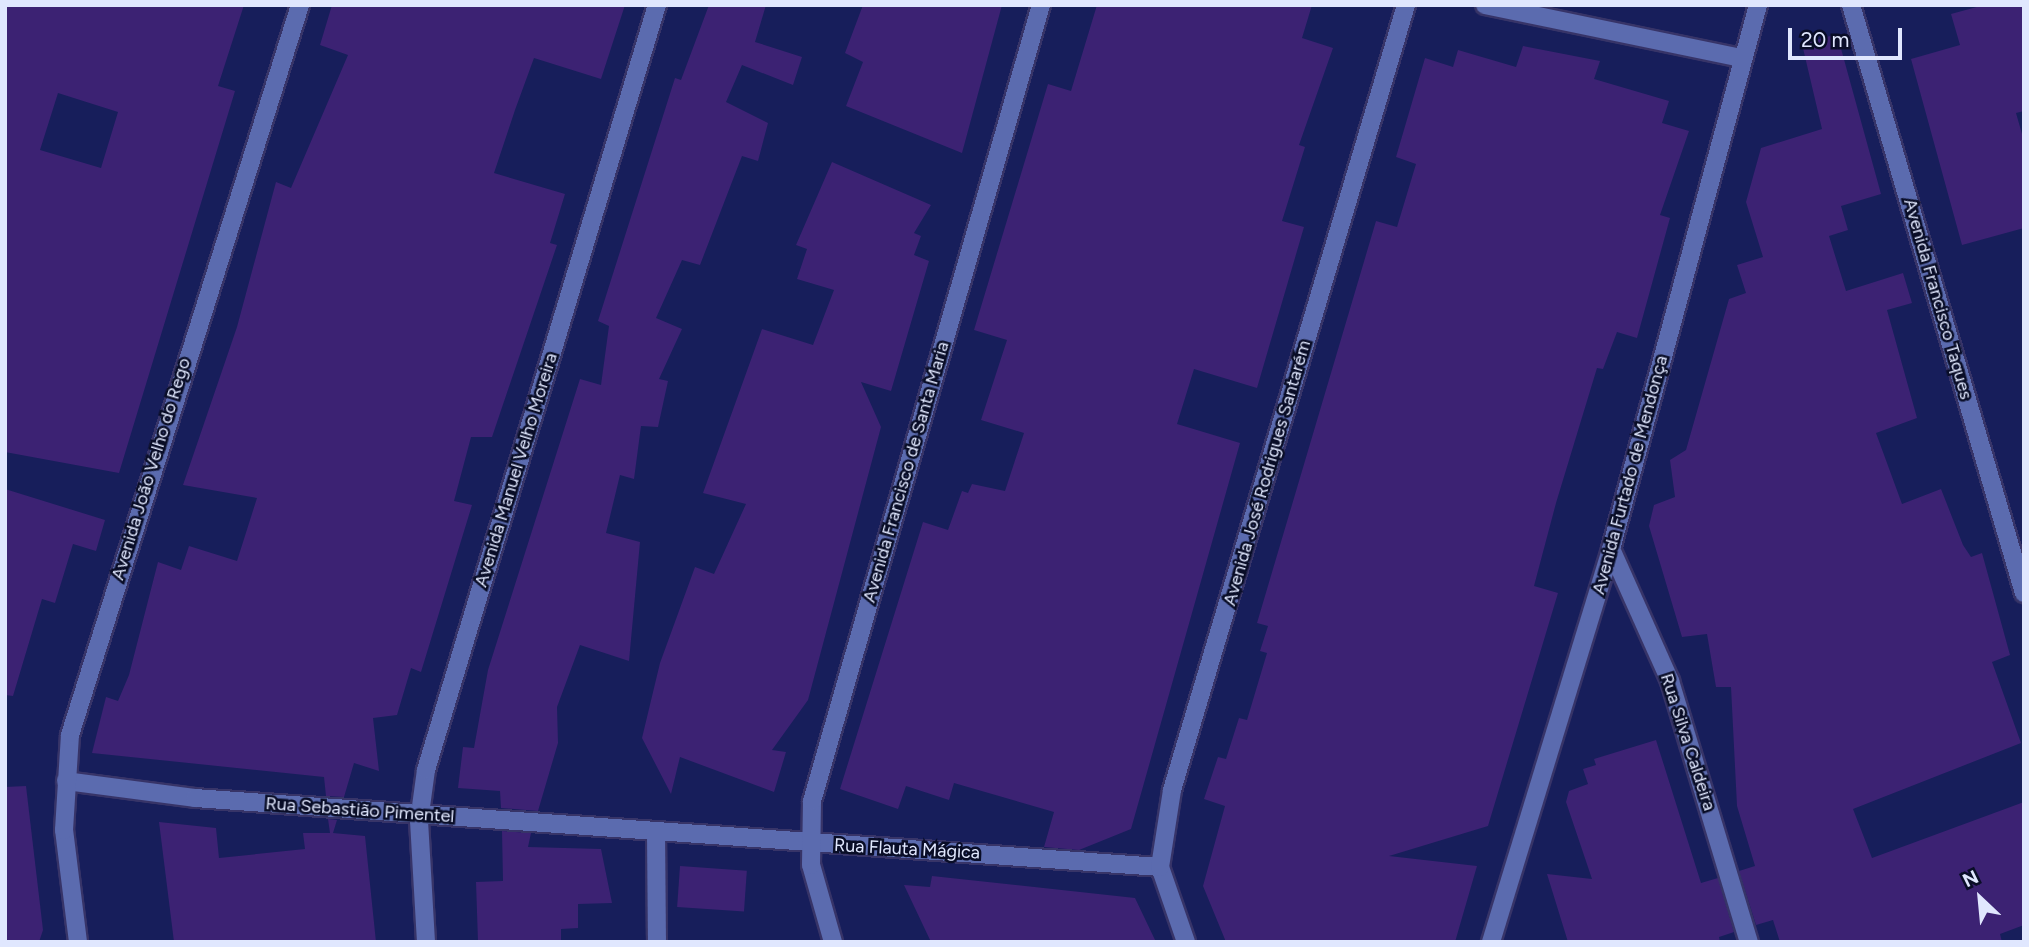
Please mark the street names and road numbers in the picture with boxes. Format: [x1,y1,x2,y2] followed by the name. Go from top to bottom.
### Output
[1899,196,1977,402] street label: Avenida Francisco Taques
[1219,338,1315,608] street label: Avenida José Rodrigues Santarém
[858,339,954,605] street label: Avenida Francisco de Santa Maria
[470,350,562,590] street label: Avenida Manuel Velho Moreira
[1588,353,1672,597] street label: Avenida Furtado de Mendonça
[107,355,195,583] street label: Avenida João Velho do Rego
[1656,671,1720,813] street label: Rua Silva Caldeira
[265,793,455,827] street label: Rua Sebastião Pimentel
[833,834,981,864] street label: Rua Flauta Mágica

